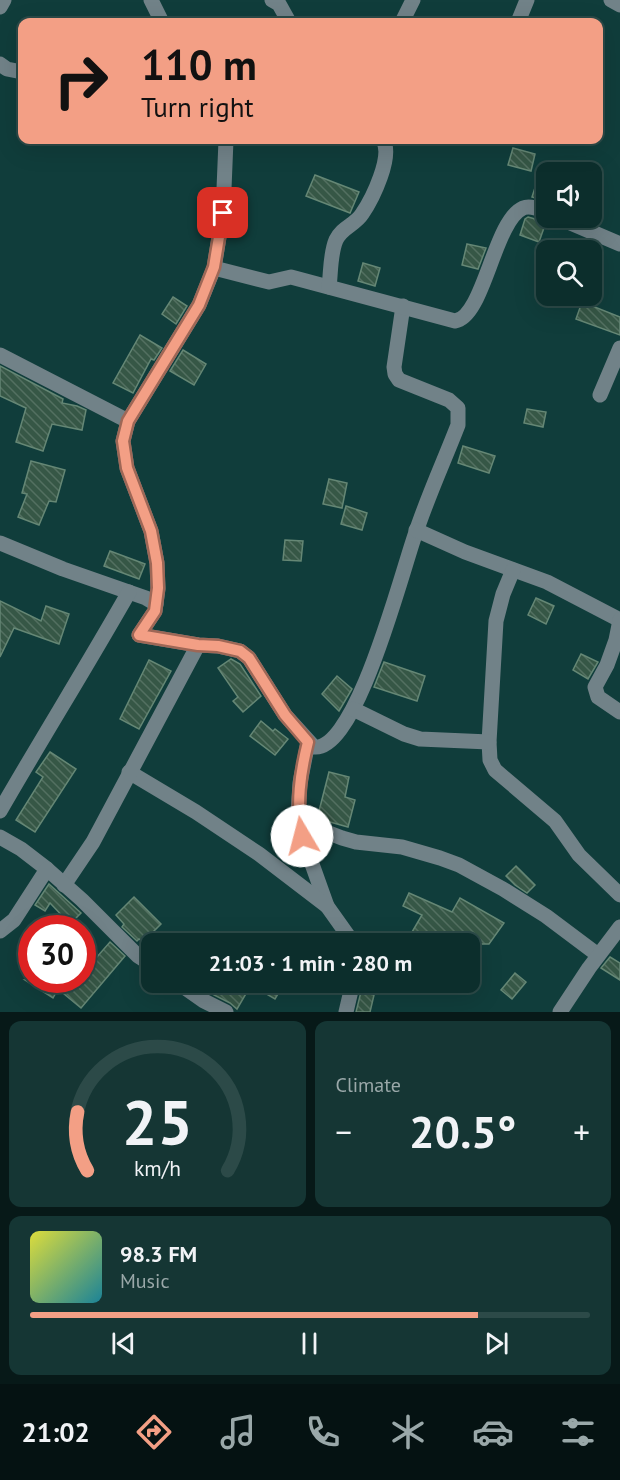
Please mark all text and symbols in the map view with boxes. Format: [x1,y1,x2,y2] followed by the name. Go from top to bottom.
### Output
[141,37,257,92] text: 110 m
[42,42,120,120] icon: right
[141,90,254,124] text: Turn right
[536,162,602,306] map controls
[536,162,602,228] button: sound
[197,187,248,238] pin
[206,196,239,229] icon: arrive
[536,240,602,306] button: search
[270,804,334,868] position arrow
[18,915,96,993] speed limit sign: 30
[209,949,412,977] text: 21:03 · 1 min · 280 m
[336,1072,401,1098] text: Climate
[122,1081,193,1162] text: 25
[409,1102,516,1160] text: 20.5°
[336,1110,352,1153] text: −
[573,1110,590,1153] text: +
[134,1154,181,1182] text: km/h
[120,1240,197,1268] text: 98.3 FM
[120,1268,169,1294] text: Music
[107,1327,140,1360] icon: previous
[293,1327,326,1360] icon: pause
[480,1327,513,1360] icon: next
[133,1411,175,1453] icon: directions
[217,1411,259,1453] icon: music
[302,1411,344,1453] icon: phone
[387,1411,429,1453] icon: climate
[472,1411,514,1453] icon: car
[557,1411,599,1453] icon: filters
[21,1415,90,1449] text: 21:02

